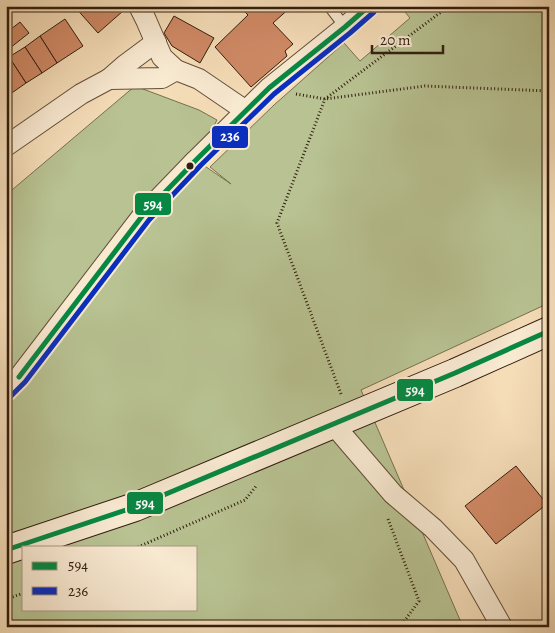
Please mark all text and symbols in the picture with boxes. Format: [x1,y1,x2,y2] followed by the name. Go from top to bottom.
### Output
[372,22,444,54] scale bar
[380,30,411,50] text: 20 m
[211,125,249,149] line badge: 236
[220,127,240,146] text: 236
[185,161,195,171] unlabelled marker
[134,192,172,216] line badge: 594
[143,195,163,214] text: 594
[396,378,434,402] line badge: 594
[405,381,425,400] text: 594
[126,491,164,515] line badge: 594
[135,494,155,513] text: 594
[22,546,198,610] legend
[68,555,88,575] text: 594
[68,581,88,601] text: 236

